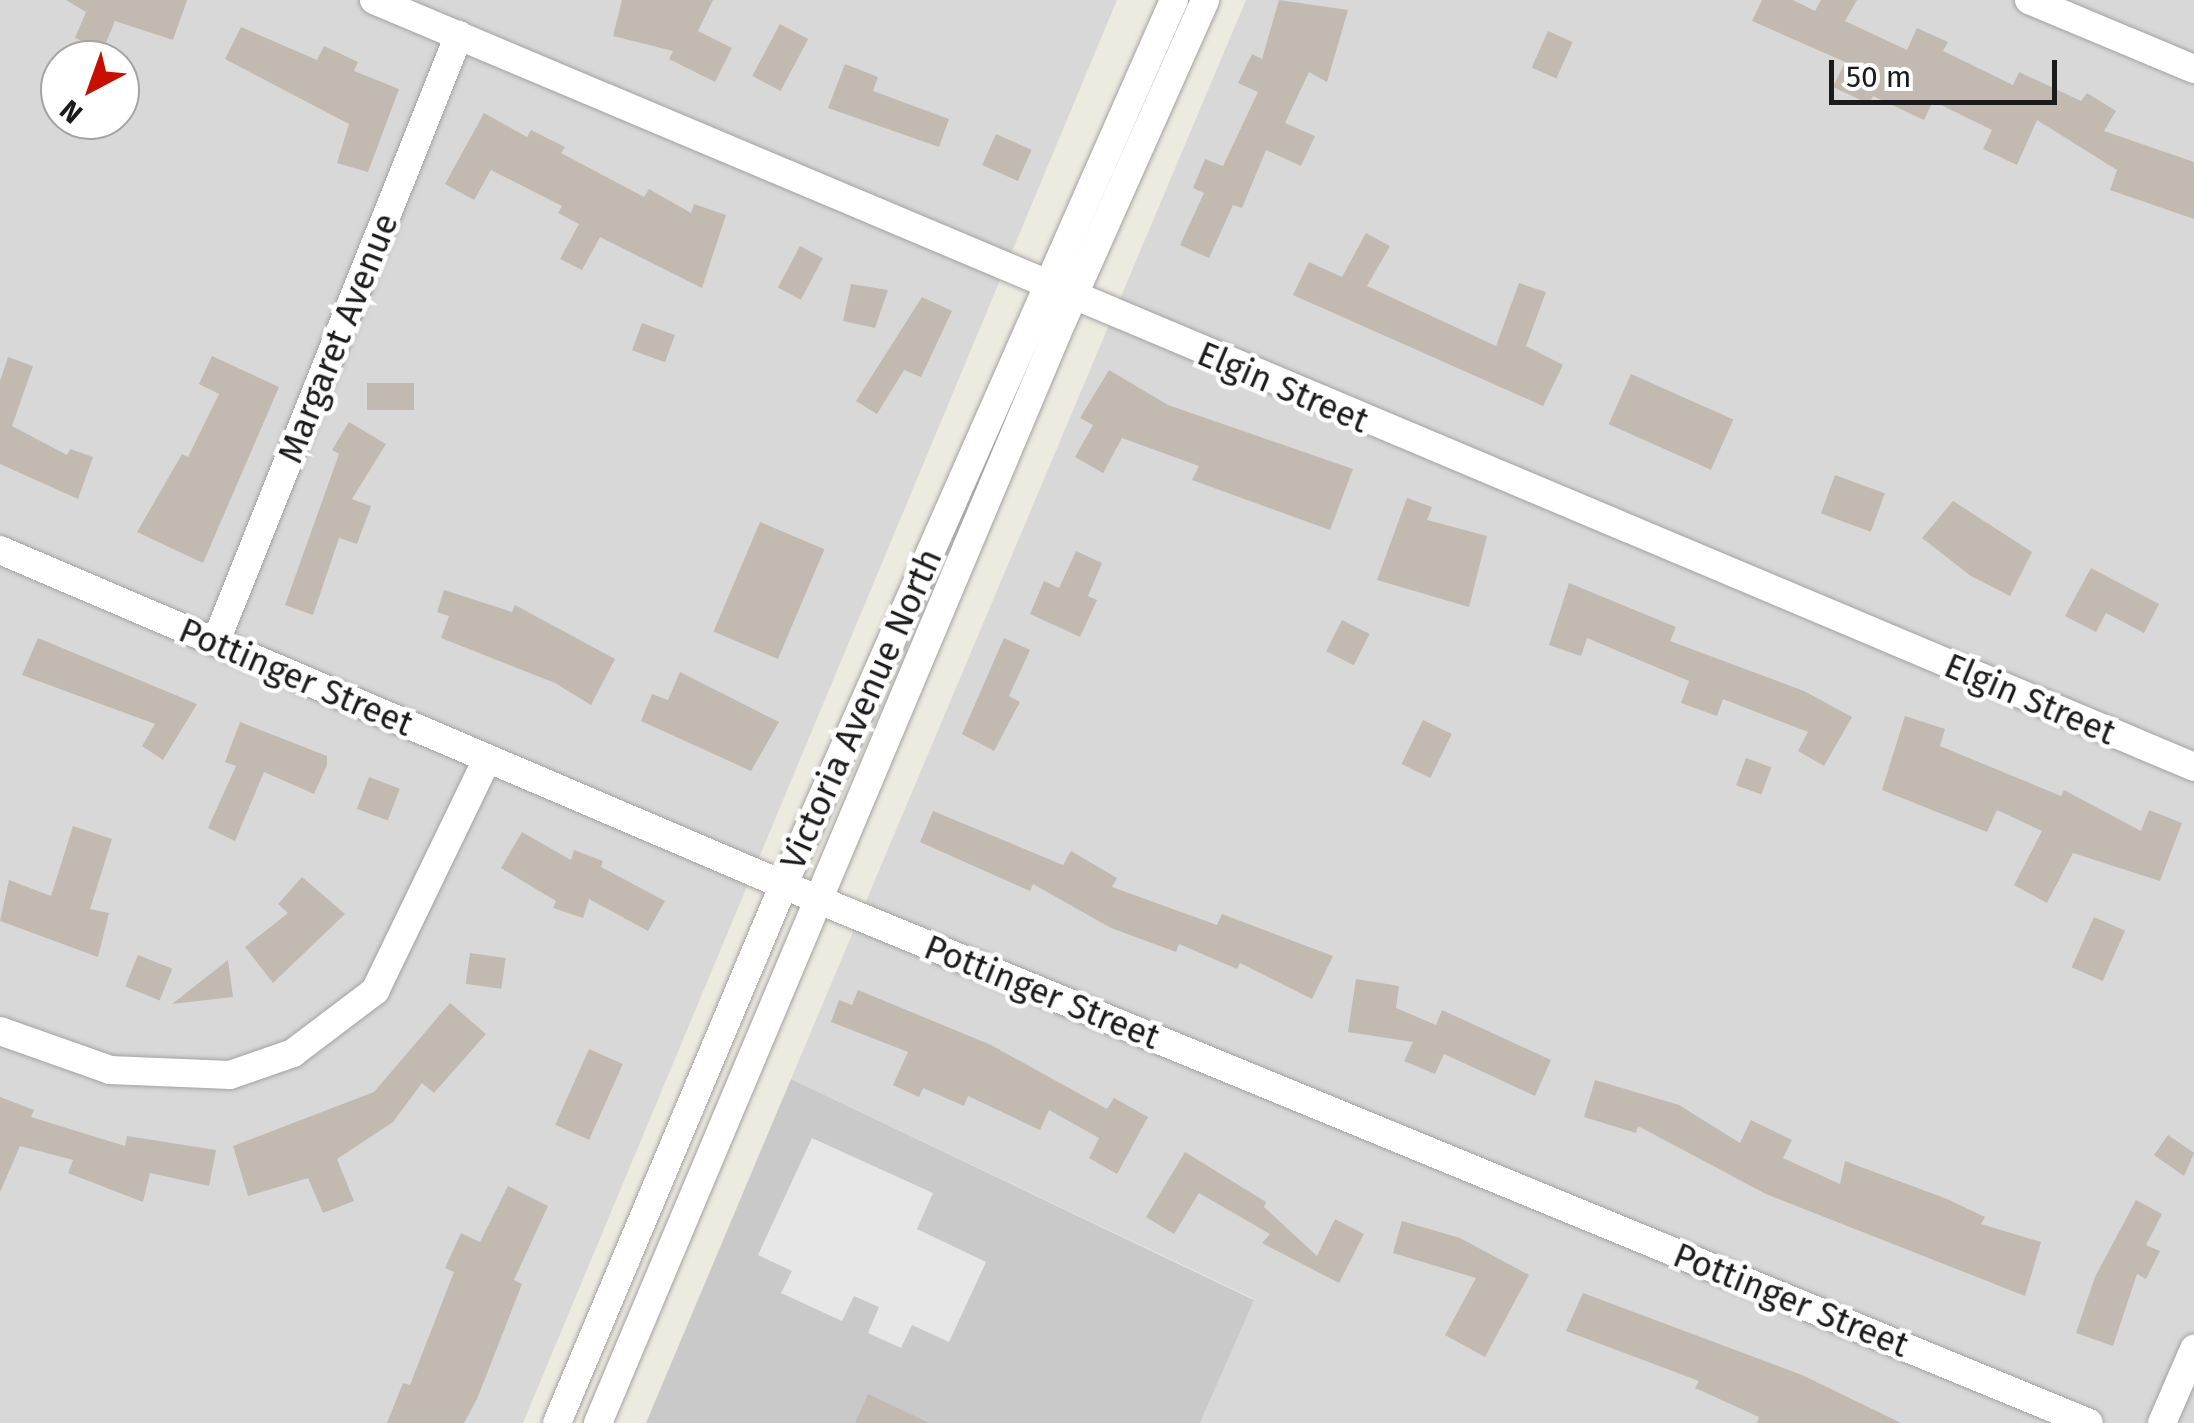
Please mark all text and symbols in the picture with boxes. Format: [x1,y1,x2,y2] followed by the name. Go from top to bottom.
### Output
[40,40,140,140] north arrow
[1834,40,2062,102] scale bar
[1846,59,1911,95] text: 50 m
[53,93,89,130] text: N
[269,207,407,469] street label: Margaret Avenue
[1191,332,1375,442] street label: Elgin Street
[771,542,951,876] street label: Victoria Avenue North
[173,609,419,745] street label: Pottinger Street
[1938,644,2122,754] street label: Elgin Street
[918,926,1166,1058] street label: Pottinger Street
[1667,1234,1915,1366] street label: Pottinger Street

